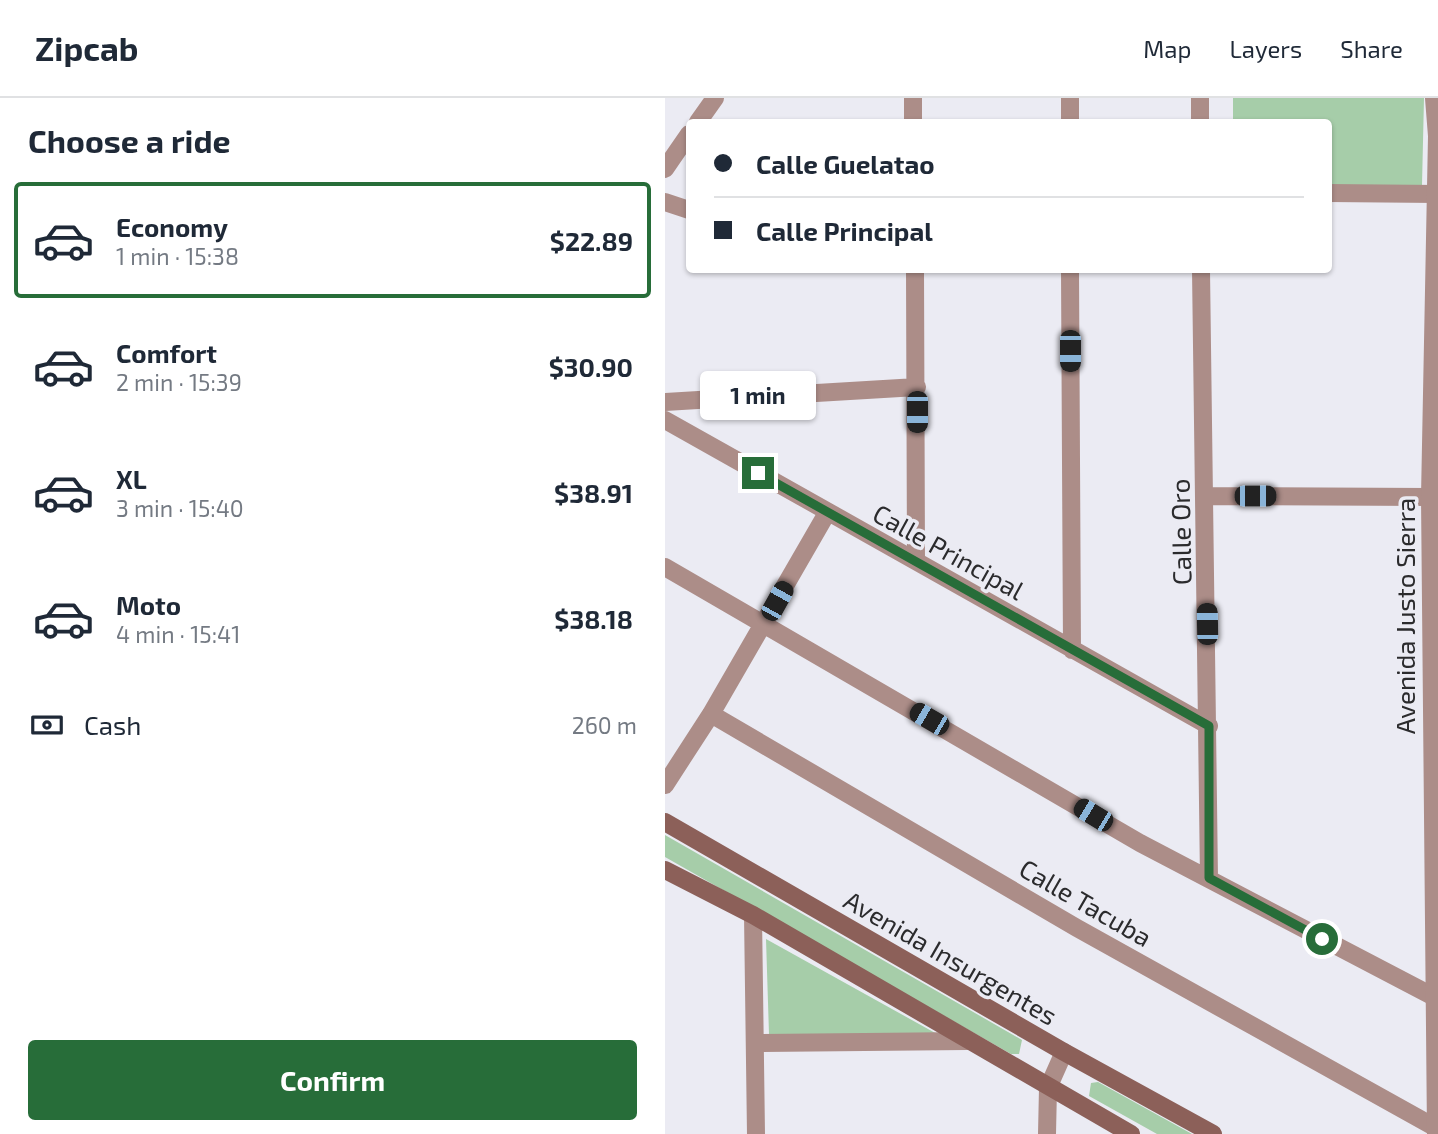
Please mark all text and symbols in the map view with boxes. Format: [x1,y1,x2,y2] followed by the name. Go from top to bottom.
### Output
[35,28,138,68] text: Zipcab
[1143,34,1191,63] text: Map
[1229,34,1302,63] text: Layers
[1340,34,1403,63] text: Share
[28,121,231,159] text: Choose a ride
[756,148,935,179] text: Calle Guelatao
[32,209,95,272] icon: car
[116,211,228,242] text: Economy
[756,215,933,246] text: Calle Principal
[550,225,633,256] text: $22.89
[116,242,239,270] text: 1 min · 15:38
[1060,330,1081,372] car
[32,335,95,398] icon: car
[116,337,217,368] text: Comfort
[549,351,633,382] text: $30.90
[116,368,242,396] text: 2 min · 15:39
[700,372,816,420] callout: 1 min
[730,381,786,409] text: 1 min
[907,391,928,433] car
[742,457,774,489] route end
[32,461,95,524] icon: car
[116,463,147,494] text: XL
[554,477,633,508] text: $38.91
[1164,478,1196,586] street label: Calle Oro
[1235,486,1277,507] car
[116,494,244,522] text: 3 min · 15:40
[868,497,1030,605] street label: Calle Principal
[1389,498,1420,734] street label: Avenida Justo Sierra
[758,578,797,624] car
[32,587,95,650] icon: car
[116,589,181,620] text: Moto
[554,603,633,634] text: $38.18
[1197,603,1218,645] car
[116,620,240,648] text: 4 min · 15:41
[906,699,953,739] car
[28,706,66,744] icon: cash
[84,709,141,740] text: Cash
[572,711,637,739] text: 260 m
[1070,795,1117,835] car
[1014,852,1158,952] street label: Calle Tacuba
[839,883,1063,1031] street label: Avenida Insurgentes
[1306,923,1338,955] route start
[28,1040,637,1120] button: Confirm

